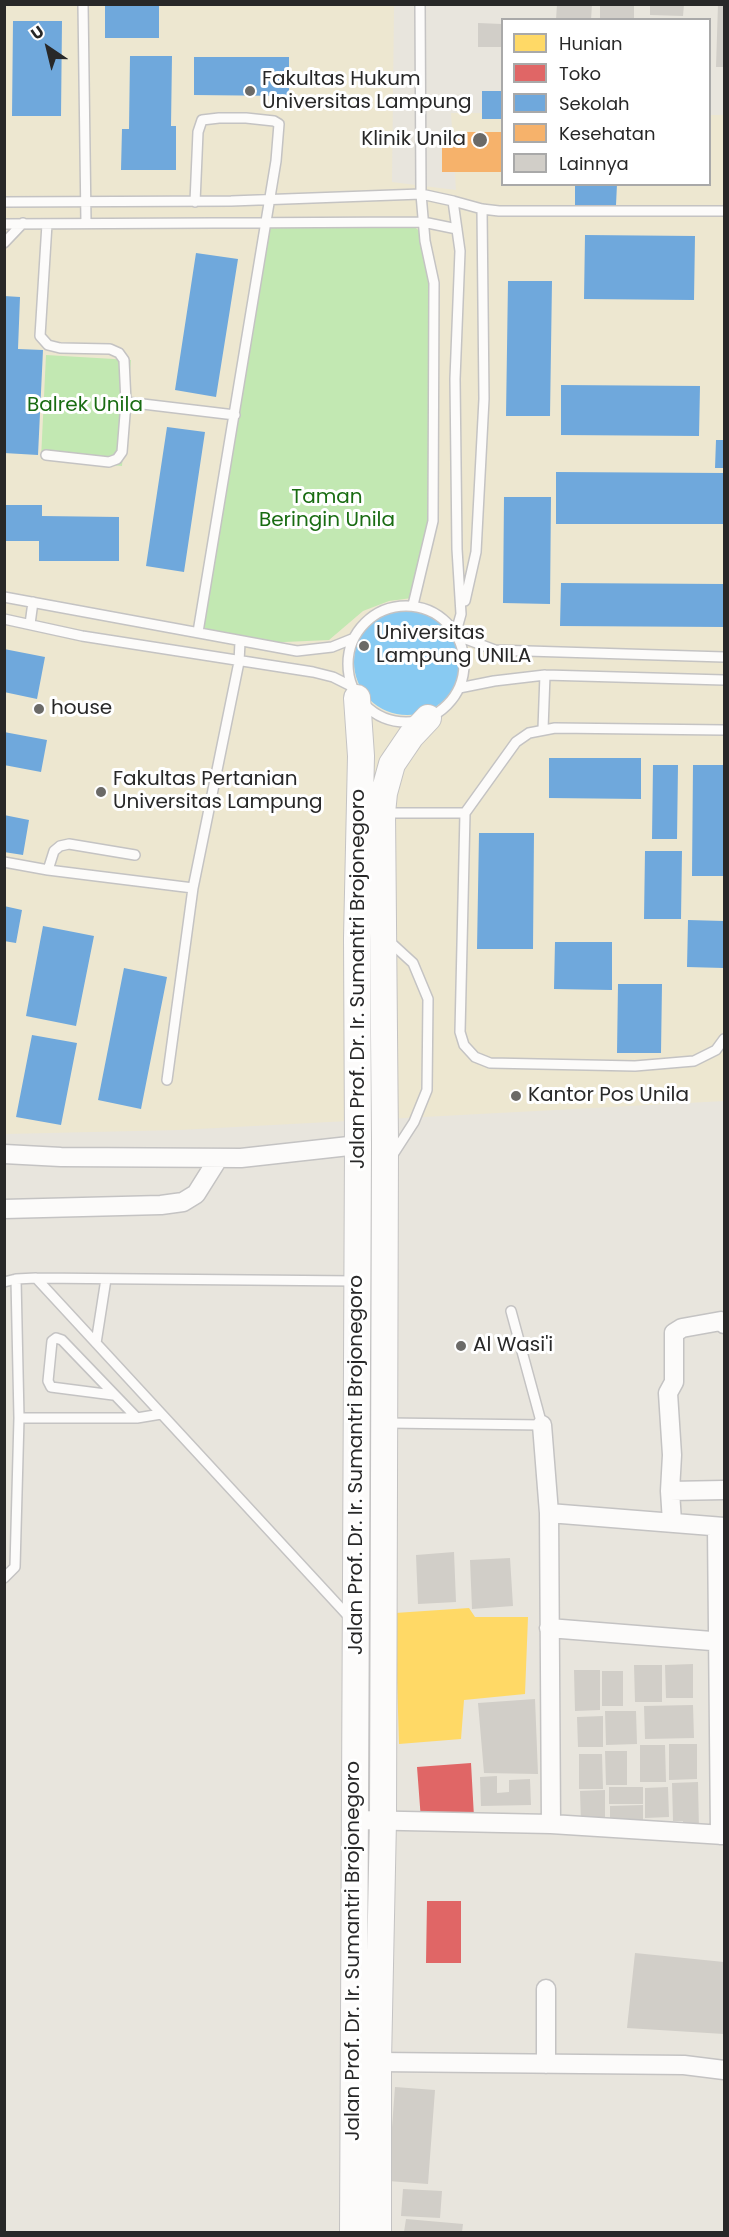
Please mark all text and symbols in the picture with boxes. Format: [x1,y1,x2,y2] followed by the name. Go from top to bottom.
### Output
[18,18,78,78] north arrow
[501,18,711,186] legend
[26,20,49,46] text: U
[559,31,623,56] text: Hunian
[559,61,601,86] text: Toko
[262,68,472,115] place label: Fakultas Hukum Universitas Lampung
[243,84,257,98] marker: Fakultas Hukum Universitas Lampung
[559,91,630,116] text: Sekolah
[559,121,655,146] text: Kesehatan
[361,128,466,152] place label: Klinik Unila
[471,131,489,149] marker: Klinik Unila
[559,151,629,176] text: Lainnya
[27,394,143,418] park label: Balrek Unila
[259,486,395,533] park label: Taman Beringin Unila
[376,622,531,669] place label: Universitas Lampung UNILA
[357,639,371,653] marker: Universitas Lampung UNILA
[51,697,112,721] place label: house
[32,702,46,716] marker: house
[113,768,323,815] place label: Fakultas Pertanian Universitas Lampung
[94,785,108,799] marker: Fakultas Pertanian Universitas Lampung
[347,789,371,1169] street label: Jalan Prof. Dr. Ir. Sumantri Brojonegoro
[528,1084,689,1108] place label: Kantor Pos Unila
[509,1089,523,1103] marker: Kantor Pos Unila
[345,1275,369,1655] street label: Jalan Prof. Dr. Ir. Sumantri Brojonegoro
[473,1334,553,1358] place label: Al Wasi'i
[454,1339,468,1353] marker: Al Wasi'i
[342,1761,366,2141] street label: Jalan Prof. Dr. Ir. Sumantri Brojonegoro

